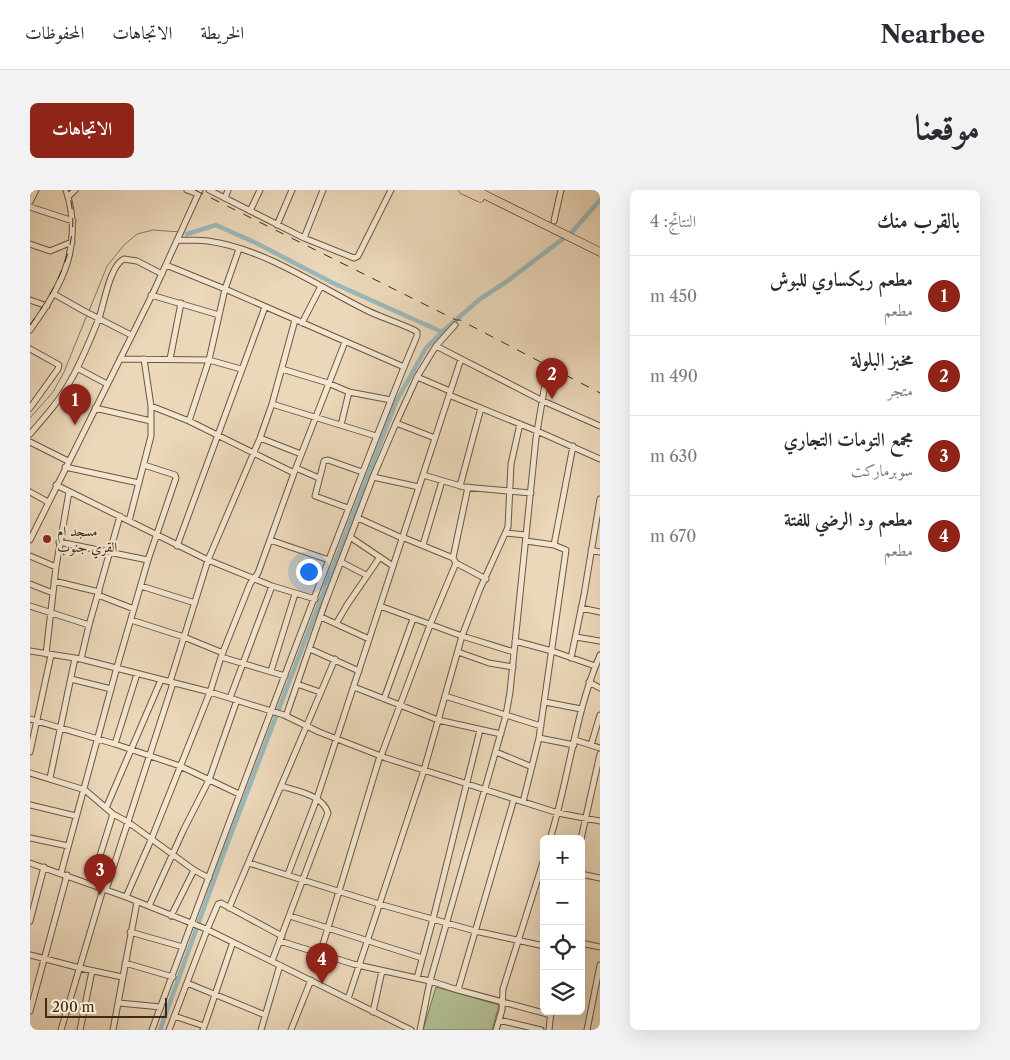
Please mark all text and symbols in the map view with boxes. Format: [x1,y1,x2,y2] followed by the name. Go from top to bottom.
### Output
[880,20,985,49] text: Nearbee
[25,22,84,44] text: المحفوظات
[112,22,172,44] text: الاتجاهات
[200,22,244,44] text: الخريطة
[30,103,134,158] button: الاتجاهات
[915,105,980,148] text: موقعنا
[877,208,960,233] text: بالقرب منك
[650,211,696,231] text: النتائج: 4
[770,268,913,291] text: مطعم ريكساوي للبوش
[650,286,697,306] text: 450 m
[940,286,948,306] text: 1
[884,300,913,320] text: مطعم
[851,348,913,371] text: مخبز البلولة
[536,358,568,399] pin: 2
[650,366,698,386] text: 490 m
[939,366,949,386] text: 2
[888,380,913,400] text: متجر
[59,384,91,425] pin: 1
[784,428,913,451] text: مجمع التومات التجاري
[650,446,698,466] text: 630 m
[939,446,949,466] text: 3
[851,460,913,480] text: سوبرماركت
[784,508,913,531] text: مطعم ود الرضي للفتة
[57,522,117,559] place label: مسجد ام القري جنوب
[650,526,696,546] text: 670 m
[939,526,949,546] text: 4
[41,533,53,545] marker: مسجد ام القري جنوب
[884,540,913,560] text: مطعم
[296,559,322,585] your location
[540,835,585,1015] map controls
[540,835,585,880] button: +
[84,854,116,895] pin: 3
[540,880,585,925] button: −
[540,925,585,970] button: locate
[306,943,338,984] pin: 4
[540,970,585,1015] button: layers
[45,995,168,1018] scale bar
[52,998,95,1016] text: 200 m

